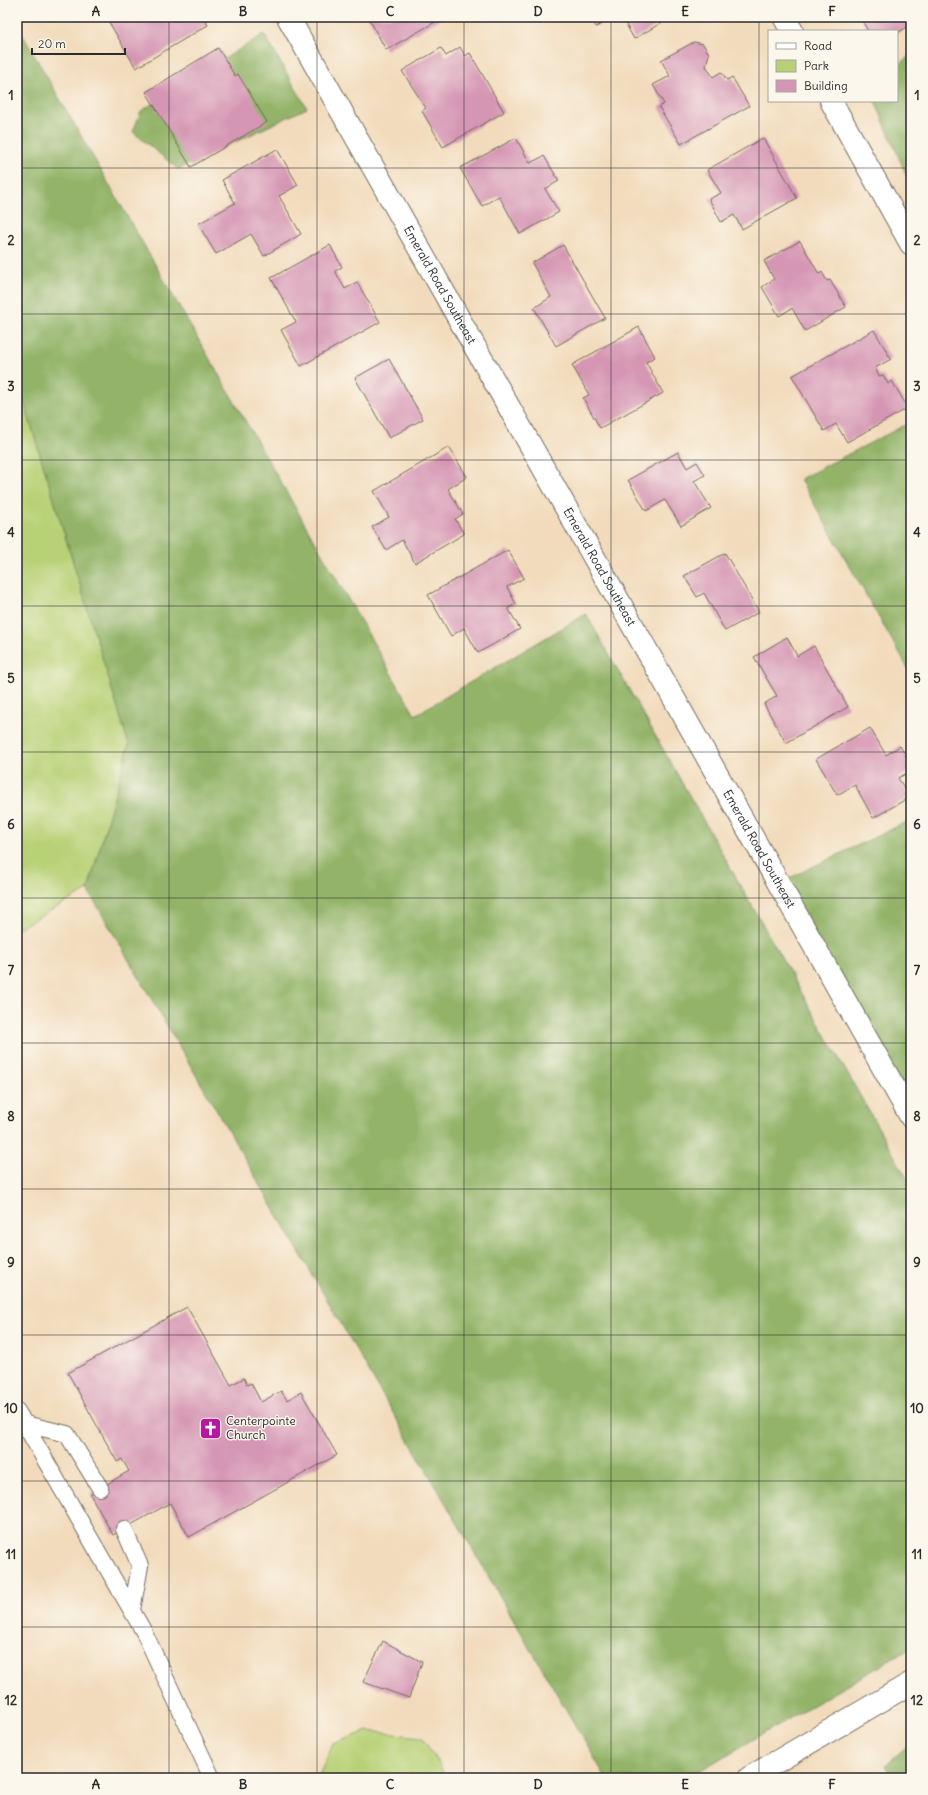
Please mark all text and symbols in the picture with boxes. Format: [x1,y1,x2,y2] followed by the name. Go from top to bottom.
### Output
[92,3,101,20] text: A
[239,3,248,20] text: B
[386,3,395,20] text: C
[533,3,543,20] text: D
[681,3,689,20] text: E
[828,3,836,20] text: F
[32,30,125,56] scale bar
[768,30,898,102] legend
[38,36,66,51] text: 20 m
[804,38,832,53] text: Road
[804,58,829,73] text: Park
[804,78,848,93] text: Building
[8,87,14,104] text: 1
[914,87,920,104] text: 1
[401,223,480,347] street label: Emerald Road Southeast
[7,232,15,249] text: 2
[913,232,921,249] text: 2
[7,378,15,395] text: 3
[913,378,921,395] text: 3
[560,505,639,628] street label: Emerald Road Southeast
[7,524,15,541] text: 4
[913,524,921,541] text: 4
[7,670,15,687] text: 5
[913,670,921,687] text: 5
[720,787,799,910] street label: Emerald Road Southeast
[7,816,15,833] text: 6
[913,816,921,833] text: 6
[8,962,15,979] text: 7
[914,962,921,979] text: 7
[7,1108,15,1125] text: 8
[913,1108,921,1125] text: 8
[7,1254,15,1271] text: 9
[913,1254,921,1271] text: 9
[4,1400,18,1417] text: 10
[910,1400,924,1417] text: 10
[226,1413,296,1442] place label: Centerpointe Church
[197,1415,223,1441] church icon: Centerpointe Church
[6,1546,16,1563] text: 11
[912,1546,922,1563] text: 11
[5,1692,17,1709] text: 12
[911,1692,923,1709] text: 12
[92,1776,101,1793] text: A
[239,1776,248,1793] text: B
[386,1776,395,1793] text: C
[533,1776,543,1793] text: D
[681,1776,689,1793] text: E
[828,1776,836,1793] text: F

